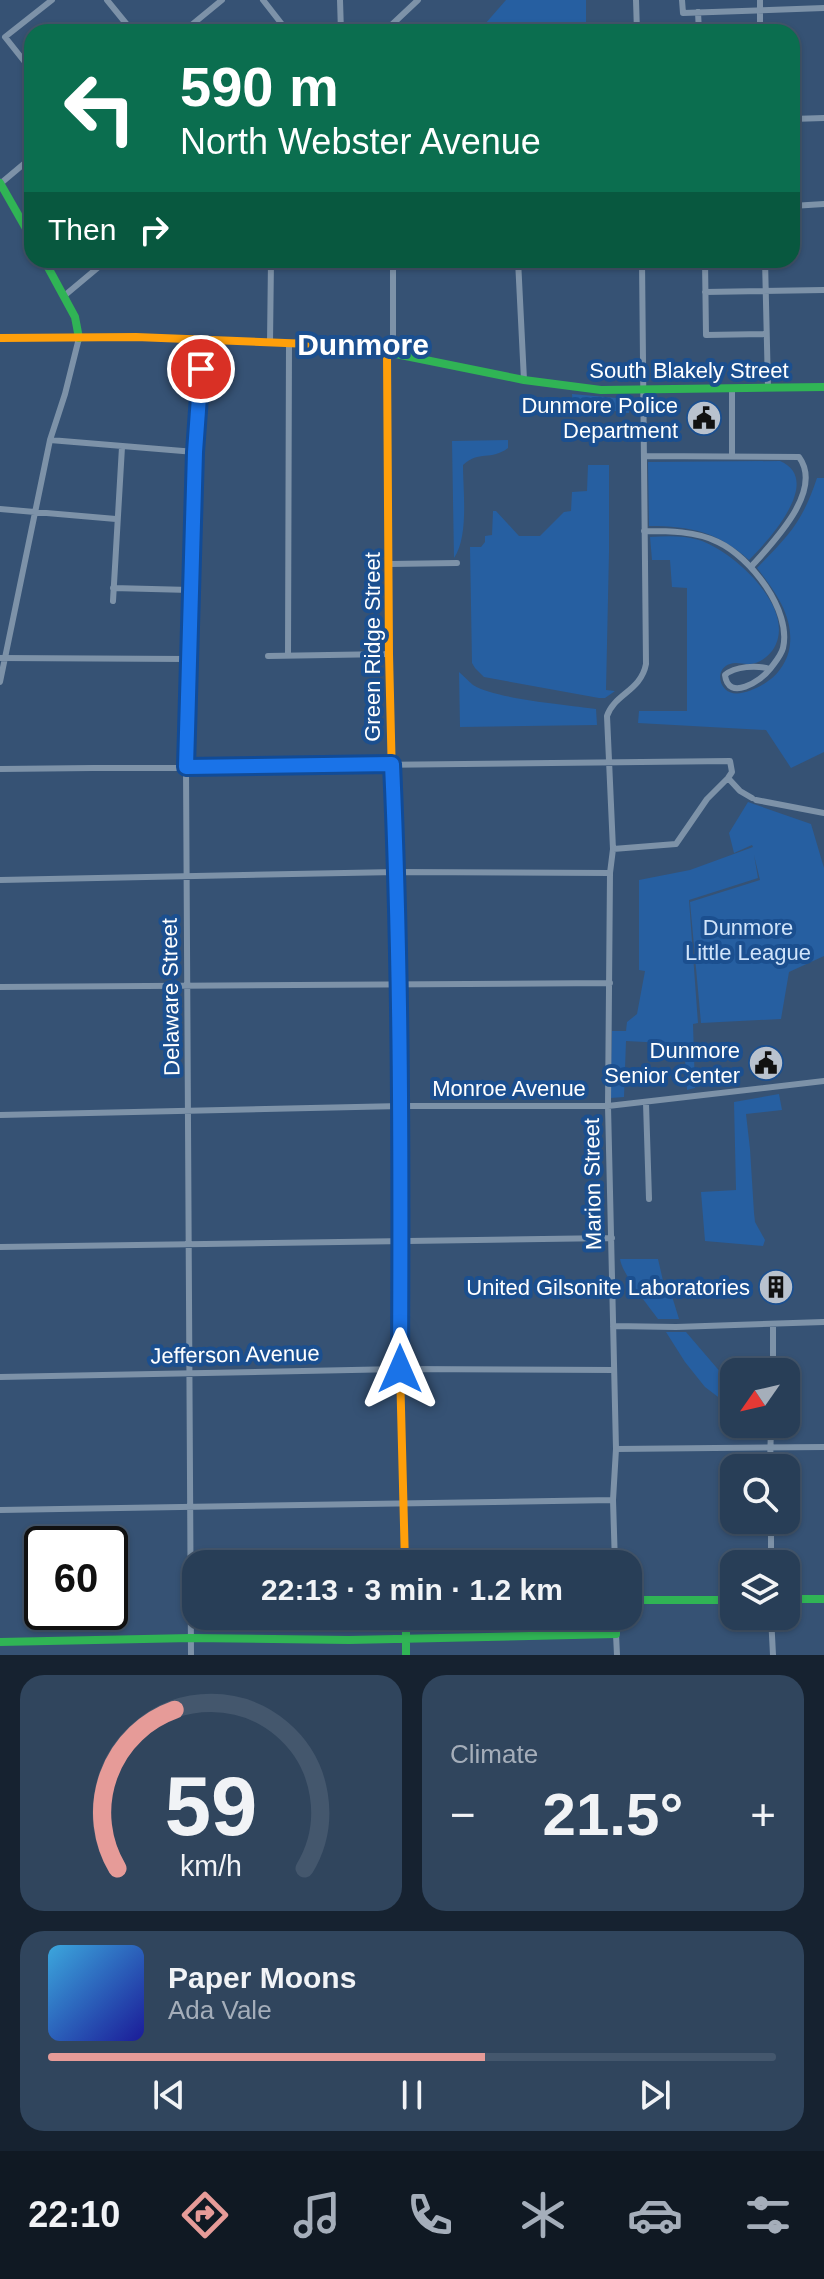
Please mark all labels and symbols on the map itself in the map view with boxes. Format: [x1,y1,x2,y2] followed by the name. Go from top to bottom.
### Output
[297,328,429,361] district label: Dunmore
[167,335,235,403] pin
[589,358,789,383] street label: South Blakely Street
[521,393,678,443] place label: Dunmore Police Department
[685,399,723,437] public building icon: Dunmore Police Department
[360,552,385,742] street label: Green Ridge Street
[685,915,811,965] park label: Dunmore Little League
[157,918,184,1076] street label: Delaware Street
[604,1038,740,1088] place label: Dunmore Senior Center
[747,1044,785,1082] public building icon: Dunmore Senior Center
[432,1076,586,1101] street label: Monroe Avenue
[579,1118,606,1250] street label: Marion Street
[757,1268,795,1306] building icon: United Gilsonite Laboratories
[466,1275,750,1300] place label: United Gilsonite Laboratories
[358,1327,442,1411] position arrow
[150,1341,320,1368] street label: Jefferson Avenue
[720,1358,800,1438] north arrow
[24,1526,128,1630] speed limit sign: 60

